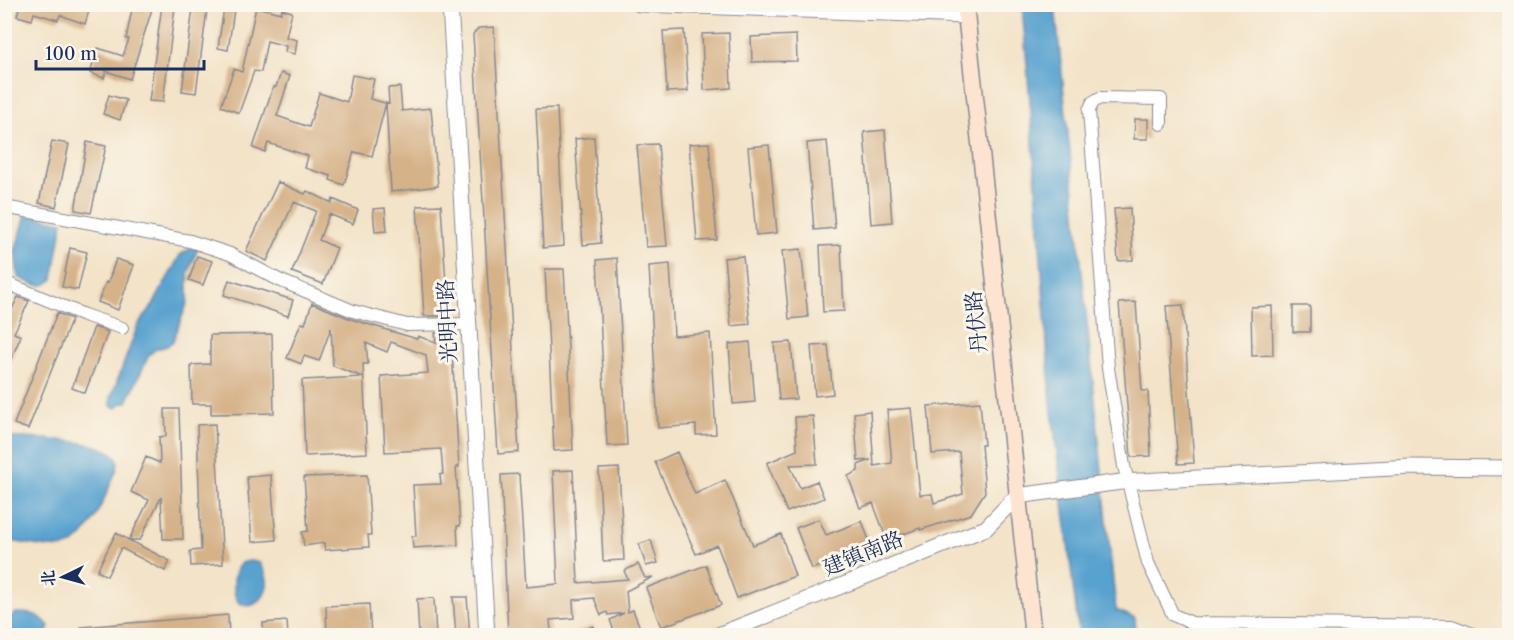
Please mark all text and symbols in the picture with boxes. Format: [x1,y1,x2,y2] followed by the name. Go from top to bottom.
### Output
[36,33,204,71] scale bar
[45,43,97,65] text: 100 m
[432,278,462,364] street label: 光明中路
[960,289,992,355] street label: 丹伏路
[819,526,907,580] street label: 建镇南路
[33,547,93,607] north arrow
[37,569,59,587] text: 北

